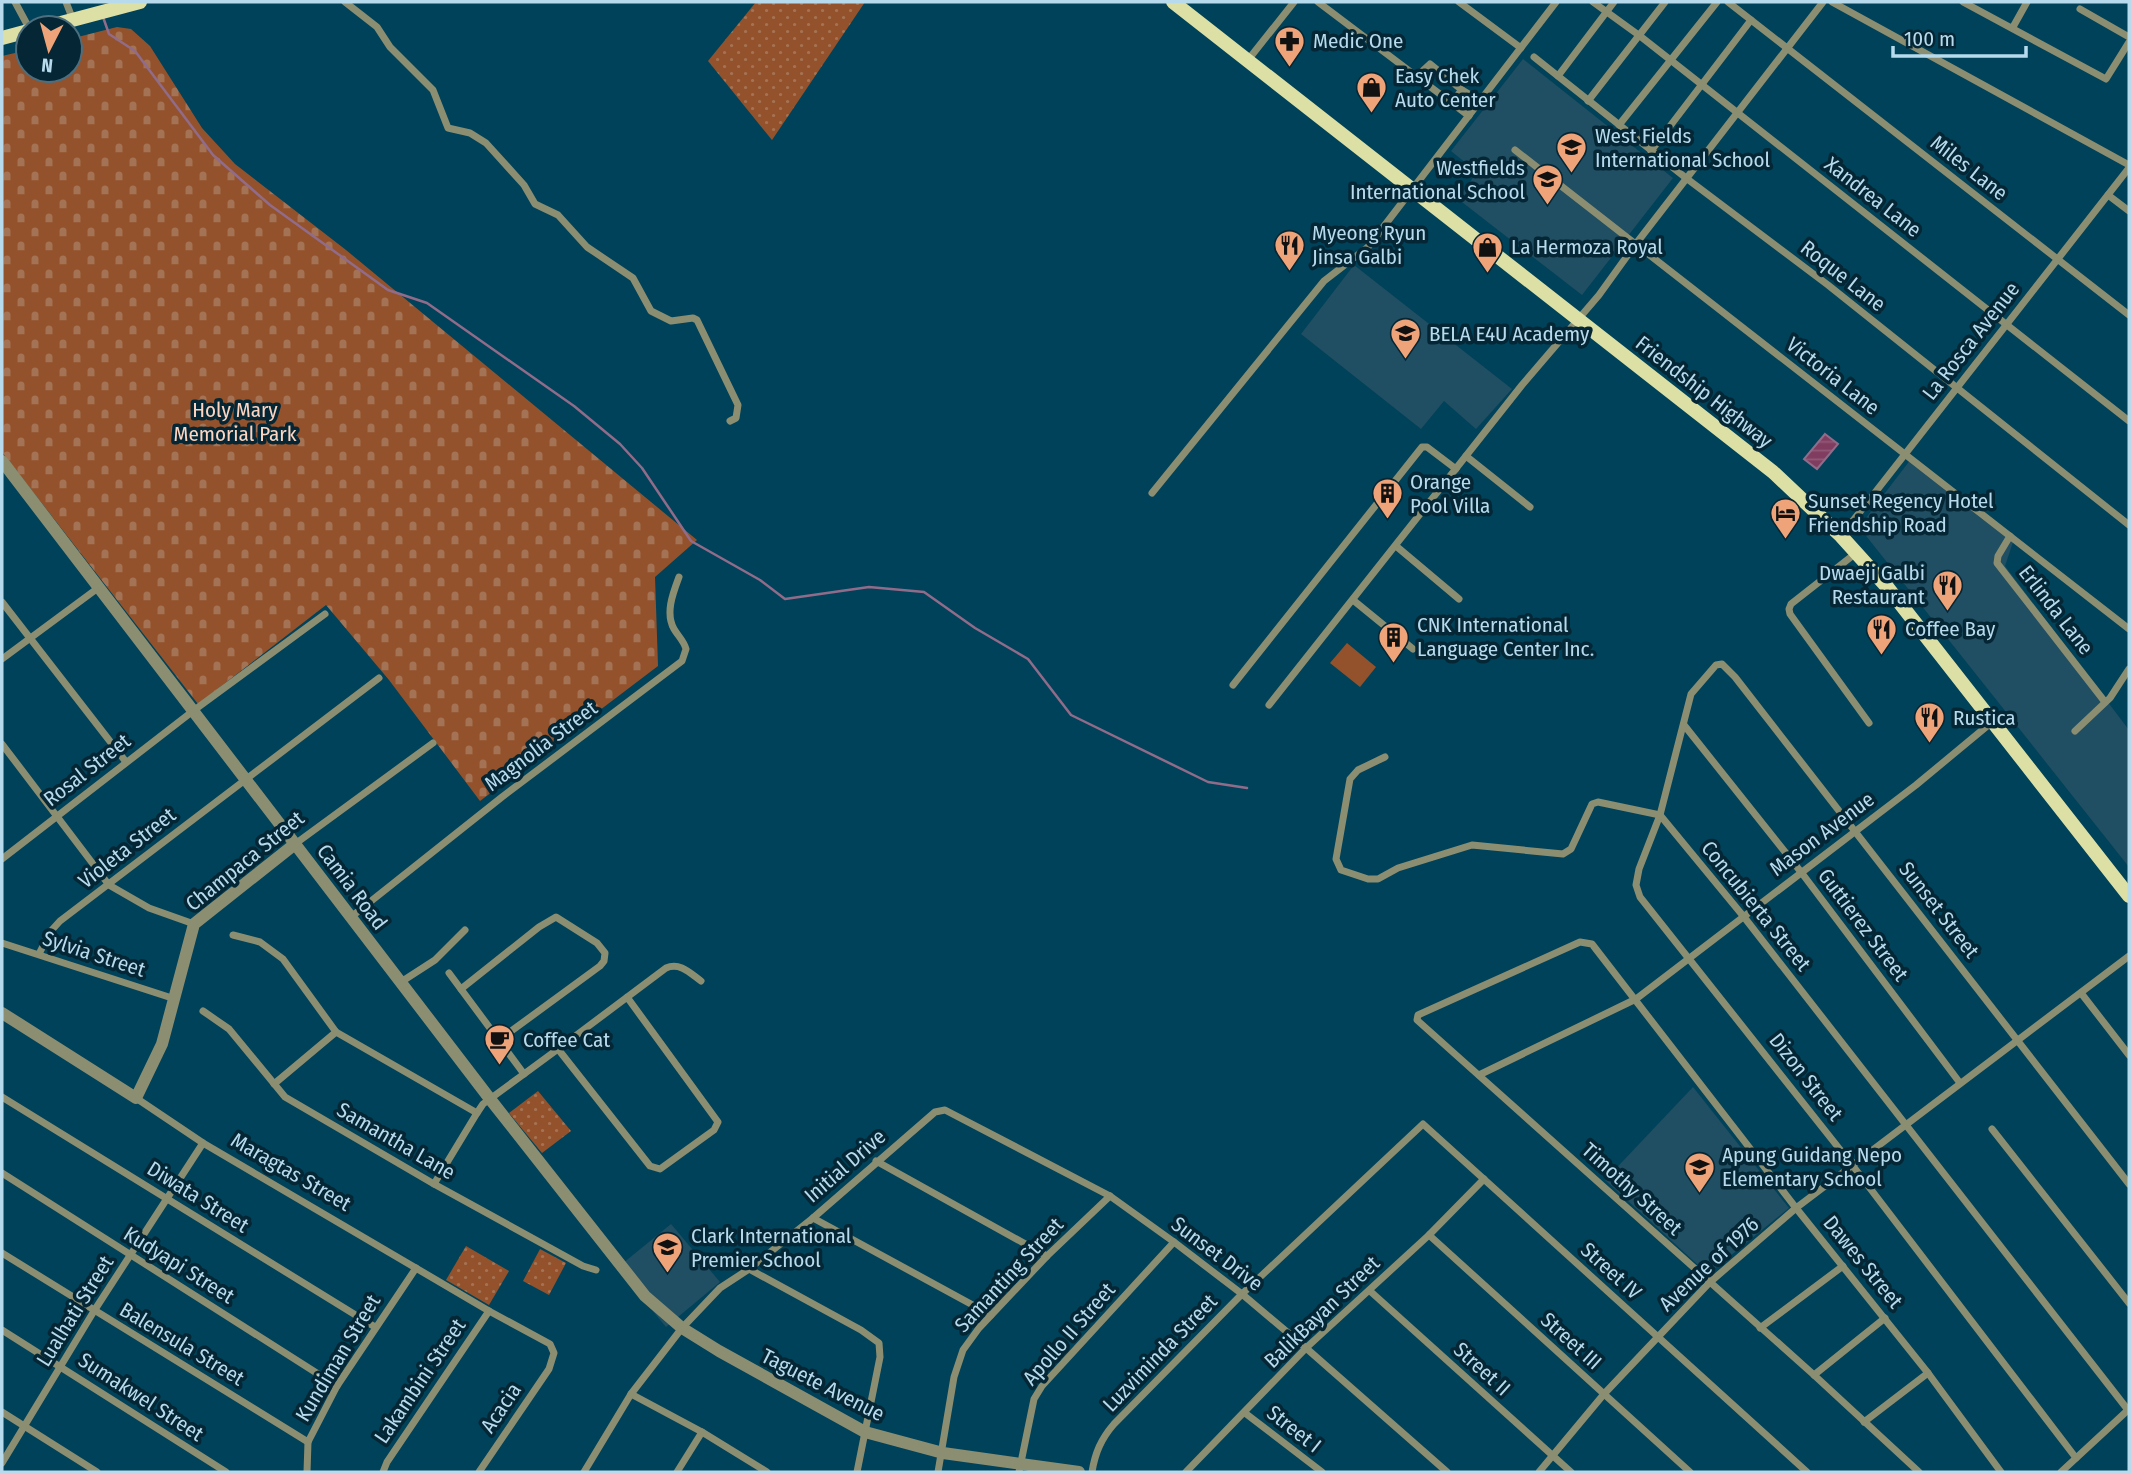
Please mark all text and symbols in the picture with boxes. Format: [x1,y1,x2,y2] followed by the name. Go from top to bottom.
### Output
[14,14,84,84] north arrow
[1893,14,2026,58] scale bar
[1273,24,1307,68] pharmacy icon: Medic One
[1904,26,1955,52] text: 100 m
[1313,28,1403,54] place label: Medic One
[40,53,54,77] text: N
[1395,63,1496,113] place label: Easy Chek Auto Center
[1355,71,1389,115] shop icon: Easy Chek Auto Center
[1595,123,1771,173] place label: West Fields International School
[1925,130,2013,206] street label: Miles Lane
[1555,131,1589,175] school or university icon: West Fields International School
[1819,151,1927,243] street label: Xandrea Lane
[1350,155,1525,205] place label: Westfields International School
[1531,163,1565,207] school or university icon: Westfields International School
[1312,220,1426,270] place label: Myeong Ryun Jinsa Galbi
[1272,228,1306,272] restaurant icon: Myeong Ryun Jinsa Galbi
[1471,230,1505,274] shop icon: La Hermoza Royal
[1511,234,1663,260] place label: La Hermoza Royal
[1795,235,1891,317] street label: Roque Lane
[1917,277,2025,405] street label: La Rosca Avenue
[1389,317,1423,361] school or university icon: BELA E4U Academy
[1429,321,1590,347] place label: BELA E4U Academy
[1630,330,1778,454] street label: Friendship Highway
[1781,331,1885,421] street label: Victoria Lane
[174,397,297,447] park label: Holy Mary Memorial Park
[1410,469,1490,519] place label: Orange Pool Villa
[1370,477,1404,521] building icon: Orange Pool Villa
[1808,488,1994,538] place label: Sunset Regency Hotel Friendship Road
[1768,496,1802,540] hotel icon: Sunset Regency Hotel Friendship Road
[1819,560,1925,610] place label: Dwaeji Galbi Restaurant
[2013,560,2099,660] street label: Erlinda Lane
[1931,568,1965,612] restaurant icon: Dwaeji Galbi Restaurant
[1417,612,1594,662] place label: CNK International Language Center Inc.
[1865,612,1899,656] restaurant icon: Coffee Bay
[1905,616,1996,642] place label: Coffee Bay
[1377,620,1411,664] building icon: CNK International Language Center Inc.
[479,695,603,797] street label: Magnolia Street
[1913,701,1947,745] restaurant icon: Rustica
[1953,705,2016,731] place label: Rustica
[38,728,136,812] street label: Rosal Street
[1765,786,1879,882] street label: Mason Avenue
[73,802,181,894] street label: Violeta Street
[181,805,310,917] street label: Champaca Street
[1696,836,1817,976] street label: Concubierta Street
[311,839,393,935] street label: Camia Road
[1893,857,1985,964] street label: Sunset Street
[1812,864,1914,987] street label: Guttierez Street
[39,925,149,983] street label: Sylvia Street
[483,1023,517,1067] cafe icon: Coffee Cat
[523,1027,610,1053] place label: Coffee Cat
[1764,1028,1848,1126] street label: Dizon Street
[332,1097,460,1185] street label: Samantha Lane
[799,1124,891,1208] street label: Initial Drive
[226,1127,356,1217] street label: Maragtas Street
[1577,1137,1688,1241] street label: Timothy Street
[1722,1142,1902,1192] place label: Apung Guidang Nepo Elementary School
[1682,1150,1716,1194] school or university icon: Apung Guidang Nepo Elementary School
[142,1156,254,1239] street label: Diwata Street
[1818,1210,1908,1314] street label: Dawes Street
[1166,1211,1268,1297] street label: Sunset Drive
[1654,1211,1764,1317] street label: Avenue of 1976
[949,1212,1069,1338] street label: Samanting Street
[119,1221,239,1309] street label: Kudyapi Street
[691,1223,852,1273] place label: Clark International Premier School
[651,1231,685,1275] school or university icon: Clark International Premier School
[1575,1237,1647,1305] street label: Street IV
[1259,1250,1385,1374] street label: BalikBayan Street
[31,1251,119,1371] street label: Lualhati Street
[1017,1277,1121,1391] street label: Apollo II Street
[1097,1289,1223,1417] street label: Luzviminda Street
[290,1290,386,1426] street label: Kundiman Street
[115,1297,249,1391] street label: Balensula Street
[1535,1307,1607,1375] street label: Street III
[369,1314,471,1448] street label: Lakambini Street
[1448,1337,1516,1401] street label: Street II
[757,1343,889,1427] street label: Taguete Avenue
[74,1347,209,1447] street label: Sumakwel Street
[475,1378,527,1438] street label: Acacia
[1262,1400,1326,1458] street label: Street I

